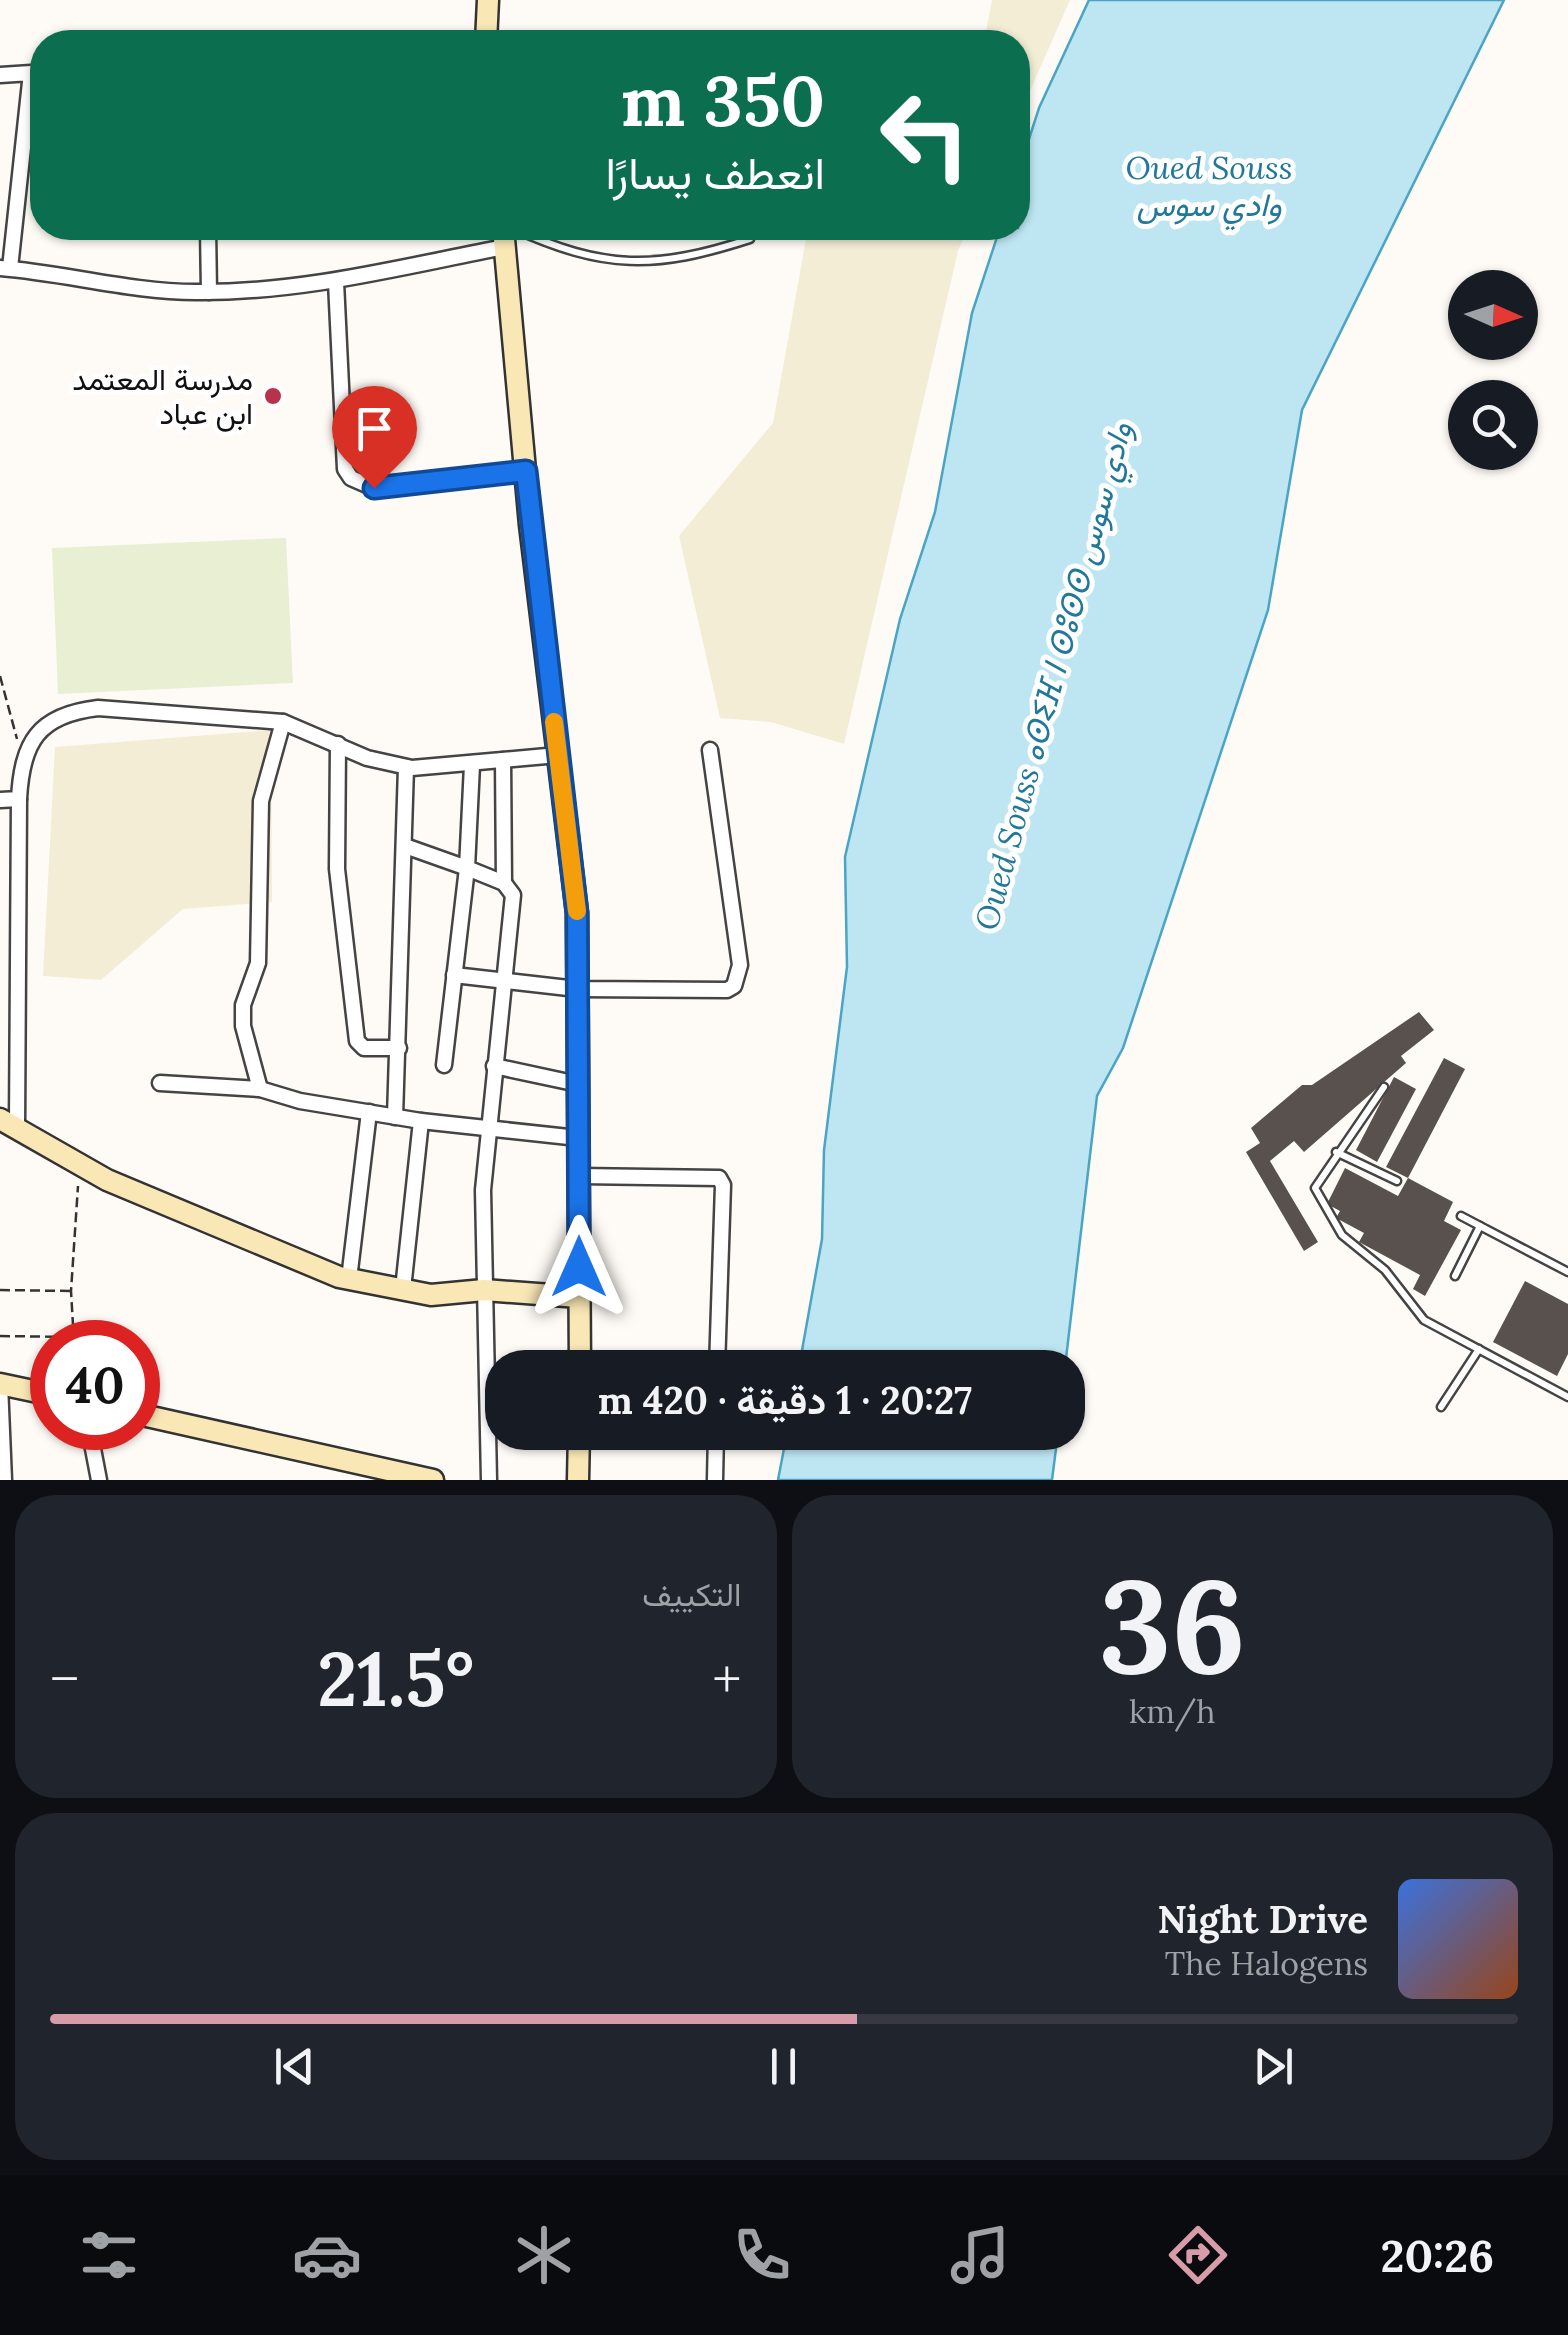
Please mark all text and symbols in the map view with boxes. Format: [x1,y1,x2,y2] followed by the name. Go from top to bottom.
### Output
[621,56,825,145] text: 350 m
[860,70,990,200] icon: left
[605,144,825,201] text: انعطف يسارًا
[1126,147,1292,231] water label: Oued Souss وادي سوس
[1448,270,1538,360] north arrow
[1448,270,1538,470] map controls
[72,360,253,432] place label: مدرسة المعتمد ابن عباد
[1448,380,1538,470] button: search
[262,385,284,407] marker: مدرسة المعتمد ابن عباد
[332,386,417,489] pin
[347,401,402,456] icon: arrive
[965,418,1146,936] water label: Oued Souss ⴰⵙⵉⴼ ⵏ ⵙⵓⵙⵙ وادي سوس
[527,1215,631,1319] position arrow
[30,1320,160,1450] speed limit sign: 40
[598,1376,972,1424] text: 20:27 · 1 دقيقة · 420 m
[1098,1542,1246,1709] text: 36
[642,1574,742,1615] text: التكييف
[317,1631,474,1727] text: 21.5°
[50,1644,79,1714] text: −
[712,1644,742,1714] text: +
[1129,1691,1215,1732] text: km/h
[1157,1895,1368,1943] text: Night Drive
[1165,1943,1368,1984] text: The Halogens
[267,2039,322,2094] icon: previous
[756,2039,811,2094] icon: pause
[1246,2039,1301,2094] icon: next
[74,2220,144,2290] icon: filters
[292,2220,362,2290] icon: car
[509,2220,579,2290] icon: climate
[727,2220,797,2290] icon: phone
[945,2220,1015,2290] icon: music
[1163,2220,1233,2290] icon: directions
[1380,2227,1494,2284] text: 20:26

